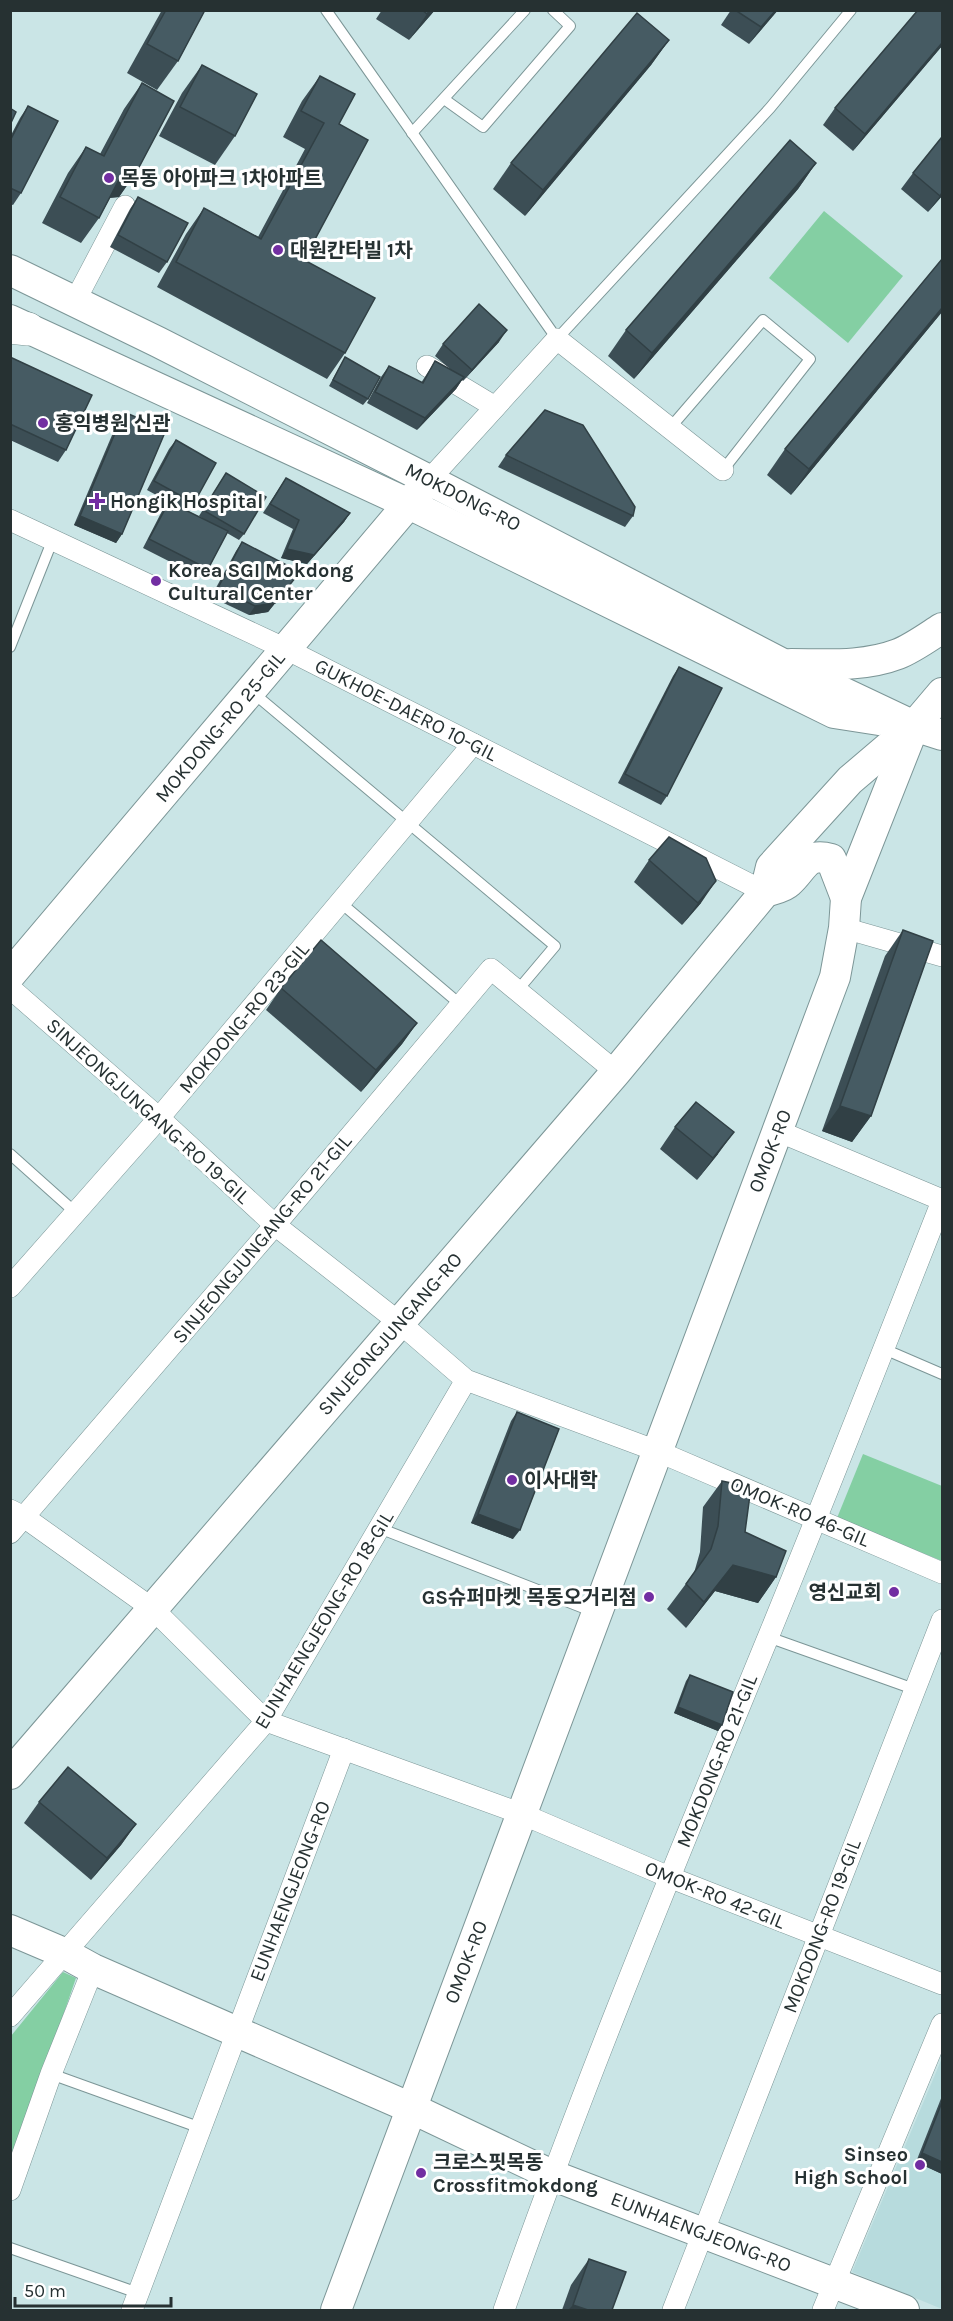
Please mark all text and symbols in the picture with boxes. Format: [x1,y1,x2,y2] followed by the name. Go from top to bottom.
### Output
[121,167,322,190] place label: 목동 아아파크 1차아파트
[102,171,116,185] marker: 목동 아아파크 1차아파트
[290,239,413,262] place label: 대원칸타빌 1차
[271,243,285,257] marker: 대원칸타빌 1차
[55,412,171,435] place label: 홍익병원 신관
[36,416,50,430] marker: 홍익병원 신관
[401,458,525,536] street label: MOKDONG-RO
[110,490,263,513] place label: Hongik Hospital
[88,492,106,510] marker: Hongik Hospital
[168,559,354,605] place label: Korea SGI Mokdong Cultural Center
[149,574,163,588] marker: Korea SGI Mokdong Cultural Center
[150,647,290,807] street label: MOKDONG-RO 25-GIL
[311,654,502,766] street label: GUKHOE-DAERO 10-GIL
[174,937,314,1098] street label: MOKDONG-RO 23-GIL
[42,1014,255,1209] street label: SINJEONGJUNGANG-RO 19-GIL
[744,1106,796,1196] street label: OMOK-RO
[168,1129,357,1348] street label: SINJEONGJUNGANG-RO 21-GIL
[313,1248,467,1420] street label: SINJEONGJUNGANG-RO
[524,1469,598,1492] place label: 이사대학
[727,1472,874,1552] street label: OMOK-RO 46-GIL
[505,1473,519,1487] marker: 이사대학
[250,1506,399,1733] street label: EUNHAENGJEONG-RO 18-GIL
[808,1581,882,1604] place label: 영신교회
[887,1585,901,1599] marker: 영신교회
[422,1586,637,1609] place label: GS슈퍼마켓 목동오거리점
[642,1590,656,1604] marker: GS슈퍼마켓 목동오거리점
[672,1671,762,1851] street label: MOKDONG-RO 21-GIL
[245,1797,335,1985] street label: EUNHAENGJEONG-RO
[778,1835,866,2016] street label: MOKDONG-RO 19-GIL
[641,1856,789,1934] street label: OMOK-RO 42-GIL
[440,1917,492,2007] street label: OMOK-RO
[794,2143,908,2189] place label: Sinseo High School
[433,2151,598,2197] place label: 크로스핏목동 Crossfitmokdong
[913,2158,927,2172] marker: Sinseo High School
[414,2166,428,2180] marker: 크로스핏목동 Crossfitmokdong
[607,2187,795,2277] street label: EUNHAENGJEONG-RO
[15,2270,171,2308] scale bar
[24,2280,66,2302] text: 50 m

